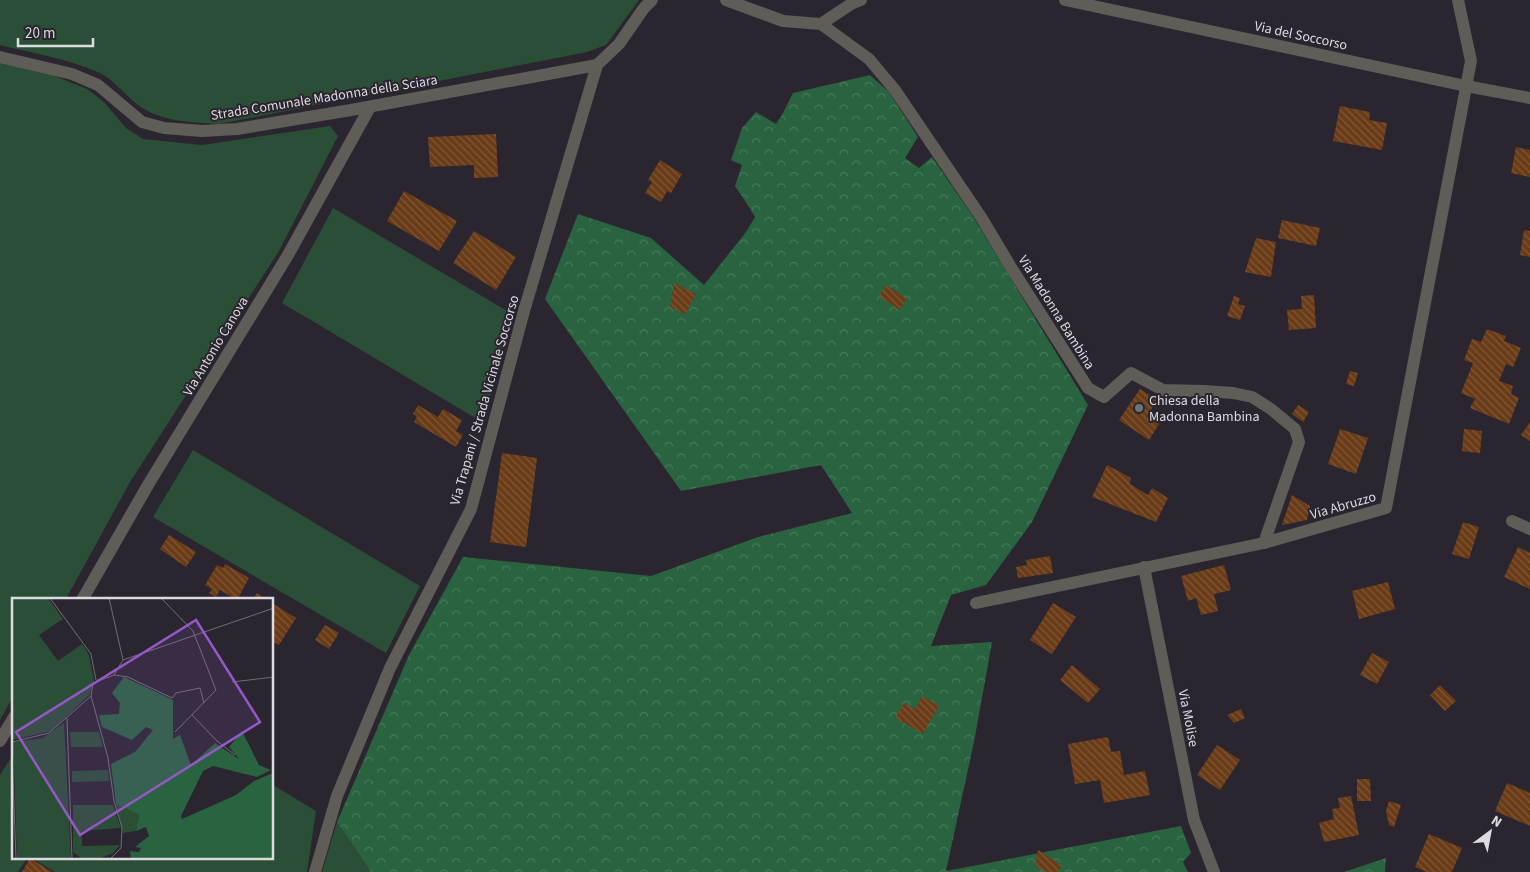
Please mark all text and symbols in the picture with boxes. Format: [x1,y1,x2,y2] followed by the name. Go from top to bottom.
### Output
[18,15,92,47] scale bar
[1252,16,1349,56] street label: Via del Soccorso
[25,23,55,44] text: 20 m
[209,70,439,126] street label: Strada Comunale Madonna della Sciara
[1013,252,1099,373] street label: Via Madonna Bambina
[178,293,254,400] street label: Via Antonio Canova
[445,293,525,508] street label: Via Trapani / Strada Vicinale Soccorso
[1149,391,1260,427] place label: Chiesa della Madonna Bambina
[1133,402,1145,414] marker: Chiesa della Madonna Bambina
[1308,487,1379,525] street label: Via Abruzzo
[12,598,274,860] inset map
[1173,688,1203,749] street label: Via Molise
[1465,807,1515,857] north arrow
[1487,811,1506,833] text: N

